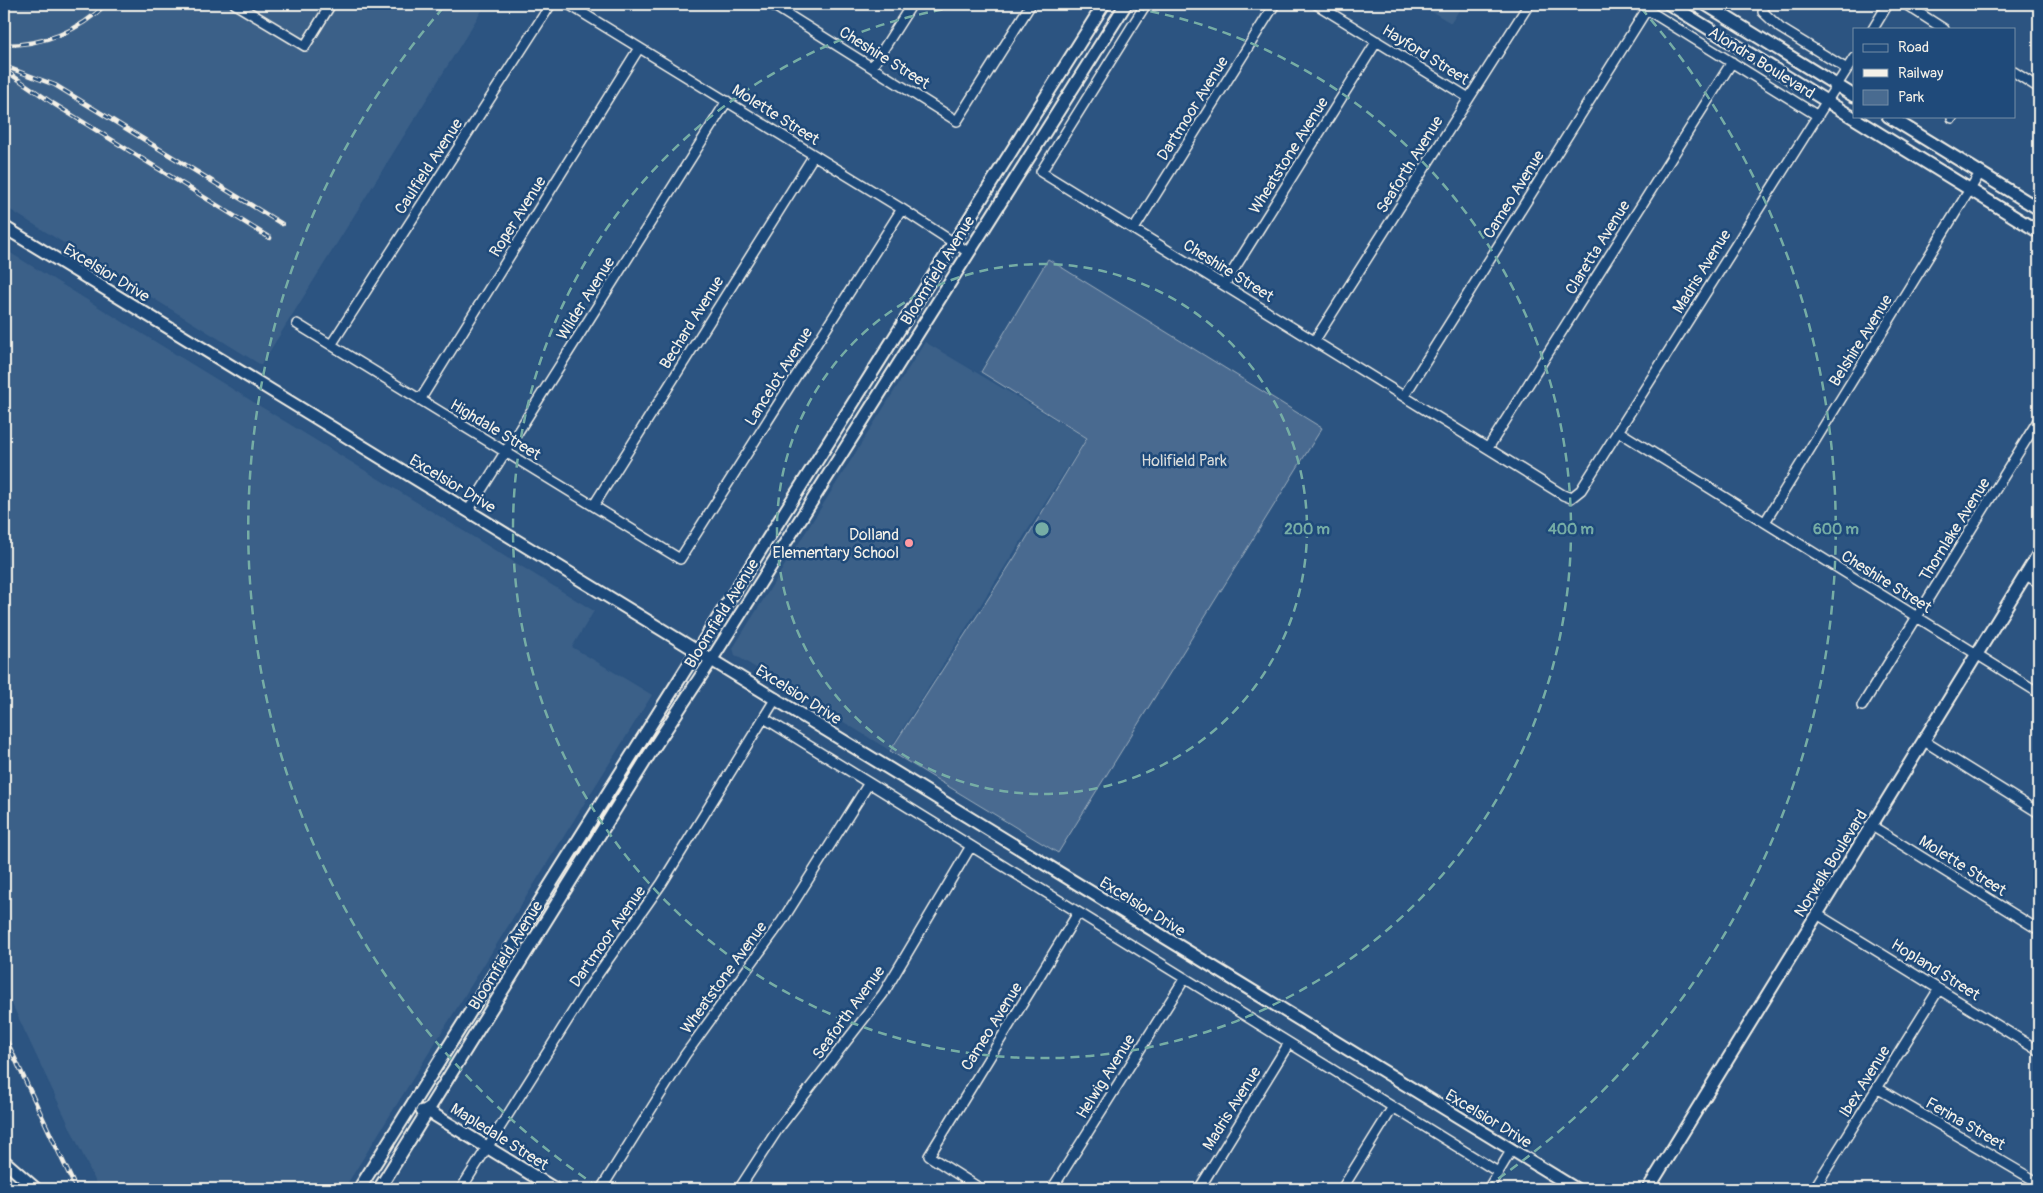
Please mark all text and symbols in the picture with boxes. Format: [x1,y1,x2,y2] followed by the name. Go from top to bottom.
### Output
[1378,20,1473,90] street label: Hayford Street
[835,22,934,94] street label: Cheshire Street
[1705,22,1818,104] street label: Alondra Boulevard
[1853,28,2016,118] legend
[1898,38,1929,57] text: Road
[1153,53,1233,164] street label: Dartmoor Avenue
[1898,64,1944,83] text: Railway
[728,80,823,150] street label: Molette Street
[1898,88,1925,107] text: Park
[1245,93,1333,218] street label: Wheatstone Avenue
[1372,112,1448,217] street label: Seaforth Avenue
[390,115,467,218] street label: Caulfield Avenue
[1479,146,1549,243] street label: Cameo Avenue
[485,172,551,261] street label: Roper Avenue
[1561,197,1635,298] street label: Claretta Avenue
[896,212,980,329] street label: Bloomfield Avenue
[1668,226,1736,317] street label: Madris Avenue
[1179,235,1278,307] street label: Cheshire Street
[60,239,153,307] street label: Excelsior Drive
[552,253,619,344] street label: Wilder Avenue
[655,272,728,373] street label: Bechard Avenue
[1825,291,1897,390] street label: Belshire Avenue
[741,323,817,430] street label: Lancelot Avenue
[446,395,545,465] street label: Highdale Street
[406,450,499,518] street label: Excelsior Drive
[1141,451,1227,471] park label: Holifield Park
[1915,474,1995,585] street label: Thornlake Avenue
[1033,520,1051,538] centre of rings
[1284,520,1330,539] text: 200 m
[1548,520,1594,539] text: 400 m
[1813,520,1859,539] text: 600 m
[773,525,899,563] place label: Dolland Elementary School
[903,537,915,549] marker: Dolland Elementary School
[1837,546,1936,618] street label: Cheshire Street
[680,555,764,672] street label: Bloomfield Avenue
[752,661,845,729] street label: Excelsior Drive
[1790,806,1872,921] street label: Norwalk Boulevard
[1915,831,2010,901] street label: Molette Street
[1096,873,1189,941] street label: Excelsior Drive
[565,882,650,991] street label: Dartmoor Avenue
[464,897,548,1014] street label: Bloomfield Avenue
[676,917,771,1038] street label: Wheatstone Avenue
[1887,935,1984,1005] street label: Hopland Street
[808,962,890,1063] street label: Seaforth Avenue
[957,978,1027,1075] street label: Cameo Avenue
[1072,1031,1140,1122] street label: Helwig Avenue
[1835,1042,1895,1121] street label: Ibex Avenue
[1198,1063,1266,1154] street label: Madris Avenue
[1442,1085,1535,1153] street label: Excelsior Drive
[1922,1093,2009,1155] street label: Ferina Street
[447,1099,553,1175] street label: Mapledale Street

